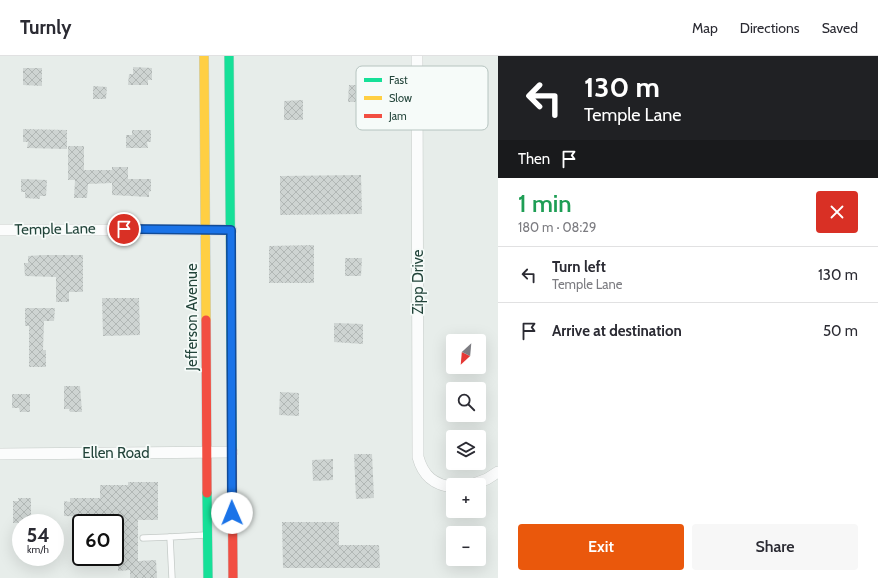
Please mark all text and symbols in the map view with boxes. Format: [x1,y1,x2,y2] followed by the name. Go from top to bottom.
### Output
[20,16,71,39] text: Turnly
[692,19,718,37] text: Map
[740,19,800,37] text: Directions
[822,19,858,37] text: Saved
[356,66,488,130] legend
[584,70,660,104] text: 130 m
[518,72,570,124] icon: left
[389,73,408,87] text: Fast
[389,91,412,105] text: Slow
[584,104,682,126] text: Temple Lane
[388,109,407,123] text: Jam
[558,148,580,170] icon: arrive
[518,150,550,168] text: Then
[518,189,572,218] text: 1 min
[816,191,858,233] button: close
[107,212,141,246] pin
[113,218,135,240] icon: arrive
[14,219,96,239] street label: Temple Lane
[518,219,596,235] text: 180 m · 08:29
[409,249,427,315] street label: Zipp Drive
[552,258,606,276] text: Turn left
[183,263,201,372] street label: Jefferson Avenue
[518,264,540,286] icon: left
[818,266,858,284] text: 130 m
[552,276,622,292] text: Temple Lane
[518,320,540,342] icon: arrive
[552,322,682,340] text: Arrive at destination
[823,322,858,340] text: 50 m
[446,334,486,374] north arrow
[446,334,486,566] map controls
[446,382,486,422] button: search
[446,430,486,470] button: layers
[82,444,150,462] street label: Ellen Road
[446,478,486,518] button: +
[211,492,253,534] position arrow
[72,514,124,566] speed limit sign: 60
[26,523,50,547] text: 54
[518,524,684,570] button: Exit
[692,524,858,570] button: Share
[446,526,486,566] button: −
[27,543,49,556] text: km/h

